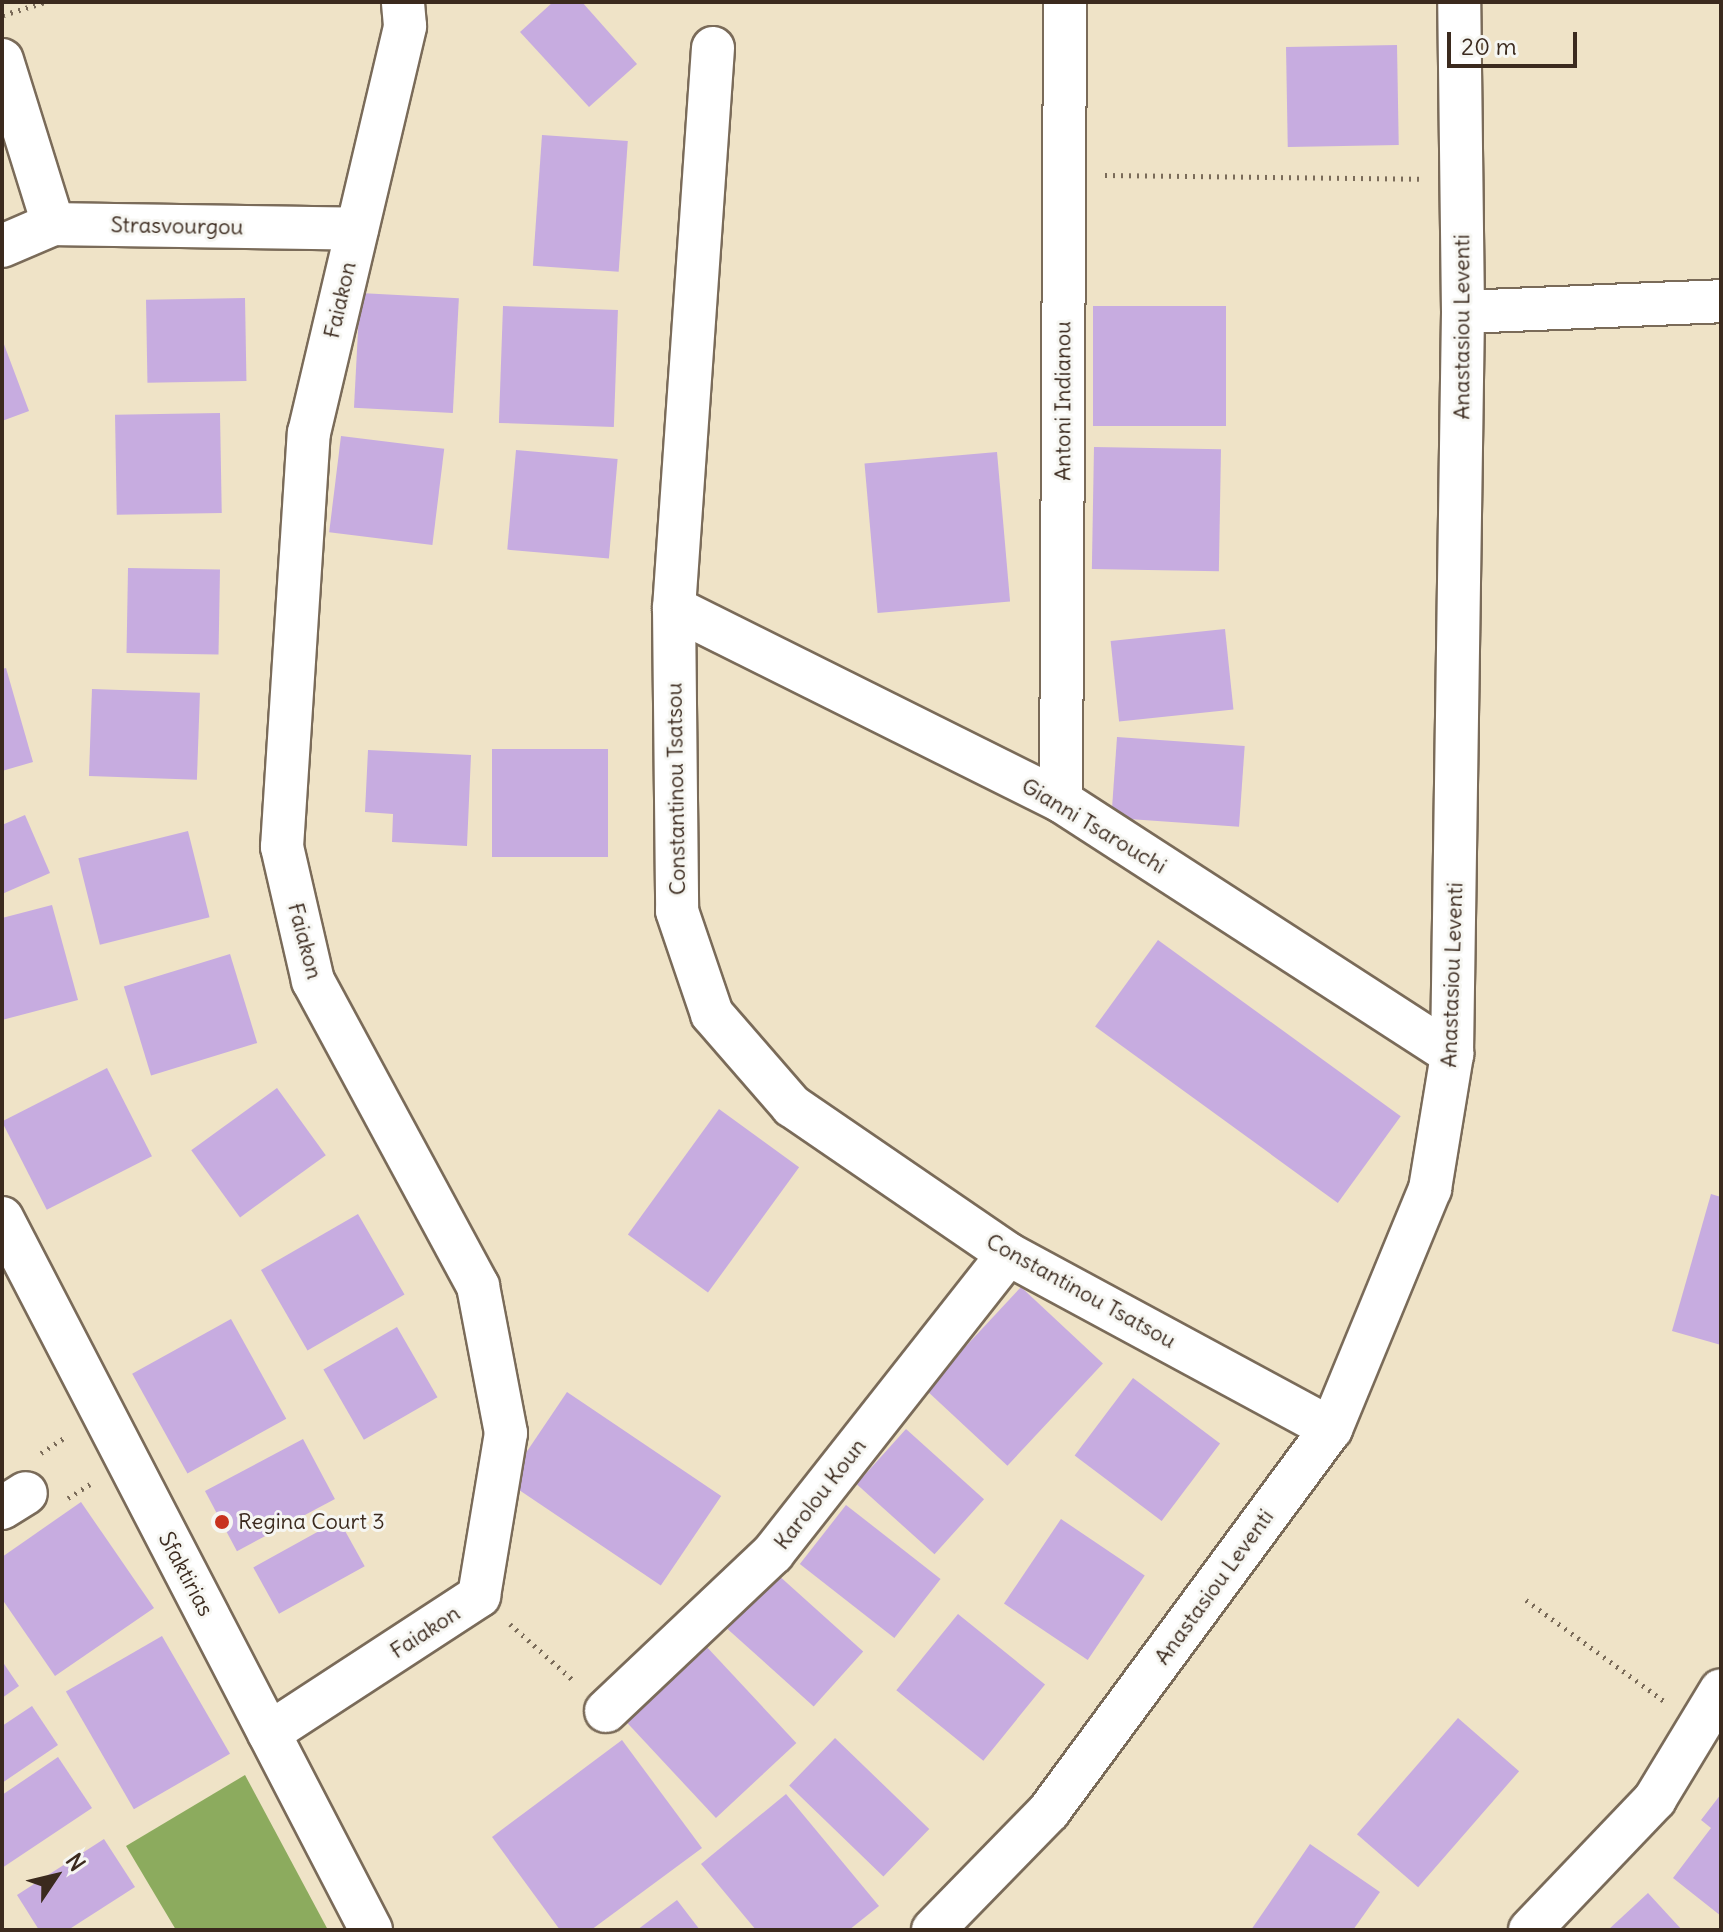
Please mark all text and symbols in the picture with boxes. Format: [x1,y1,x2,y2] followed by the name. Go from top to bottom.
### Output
[1451,16,1581,66] scale bar
[1461,31,1517,61] text: 20 m
[110,212,244,240] street label: Strasvourgou
[1449,234,1475,420] street label: Anastasiou Leventi
[318,259,362,341] street label: Faiakon
[1050,321,1076,481] street label: Antoni Indianou
[661,683,691,895] street label: Constantinou Tsatsou
[1017,772,1171,880] street label: Gianni Tsarouchi
[1436,882,1468,1068] street label: Anastasiou Leventi
[282,900,328,982] street label: Faiakon
[982,1228,1180,1354] street label: Constantinou Tsatsou
[768,1433,872,1555] street label: Karolou Koun
[1149,1504,1279,1670] street label: Anastasiou Leventi
[238,1509,385,1535] place label: Regina Court 3
[213,1513,231,1531] marker: Regina Court 3
[153,1527,219,1621] street label: Sfaktirias
[385,1600,465,1664] street label: Faiakon
[16,1836,96,1916] north arrow
[60,1848,91,1876] text: N

